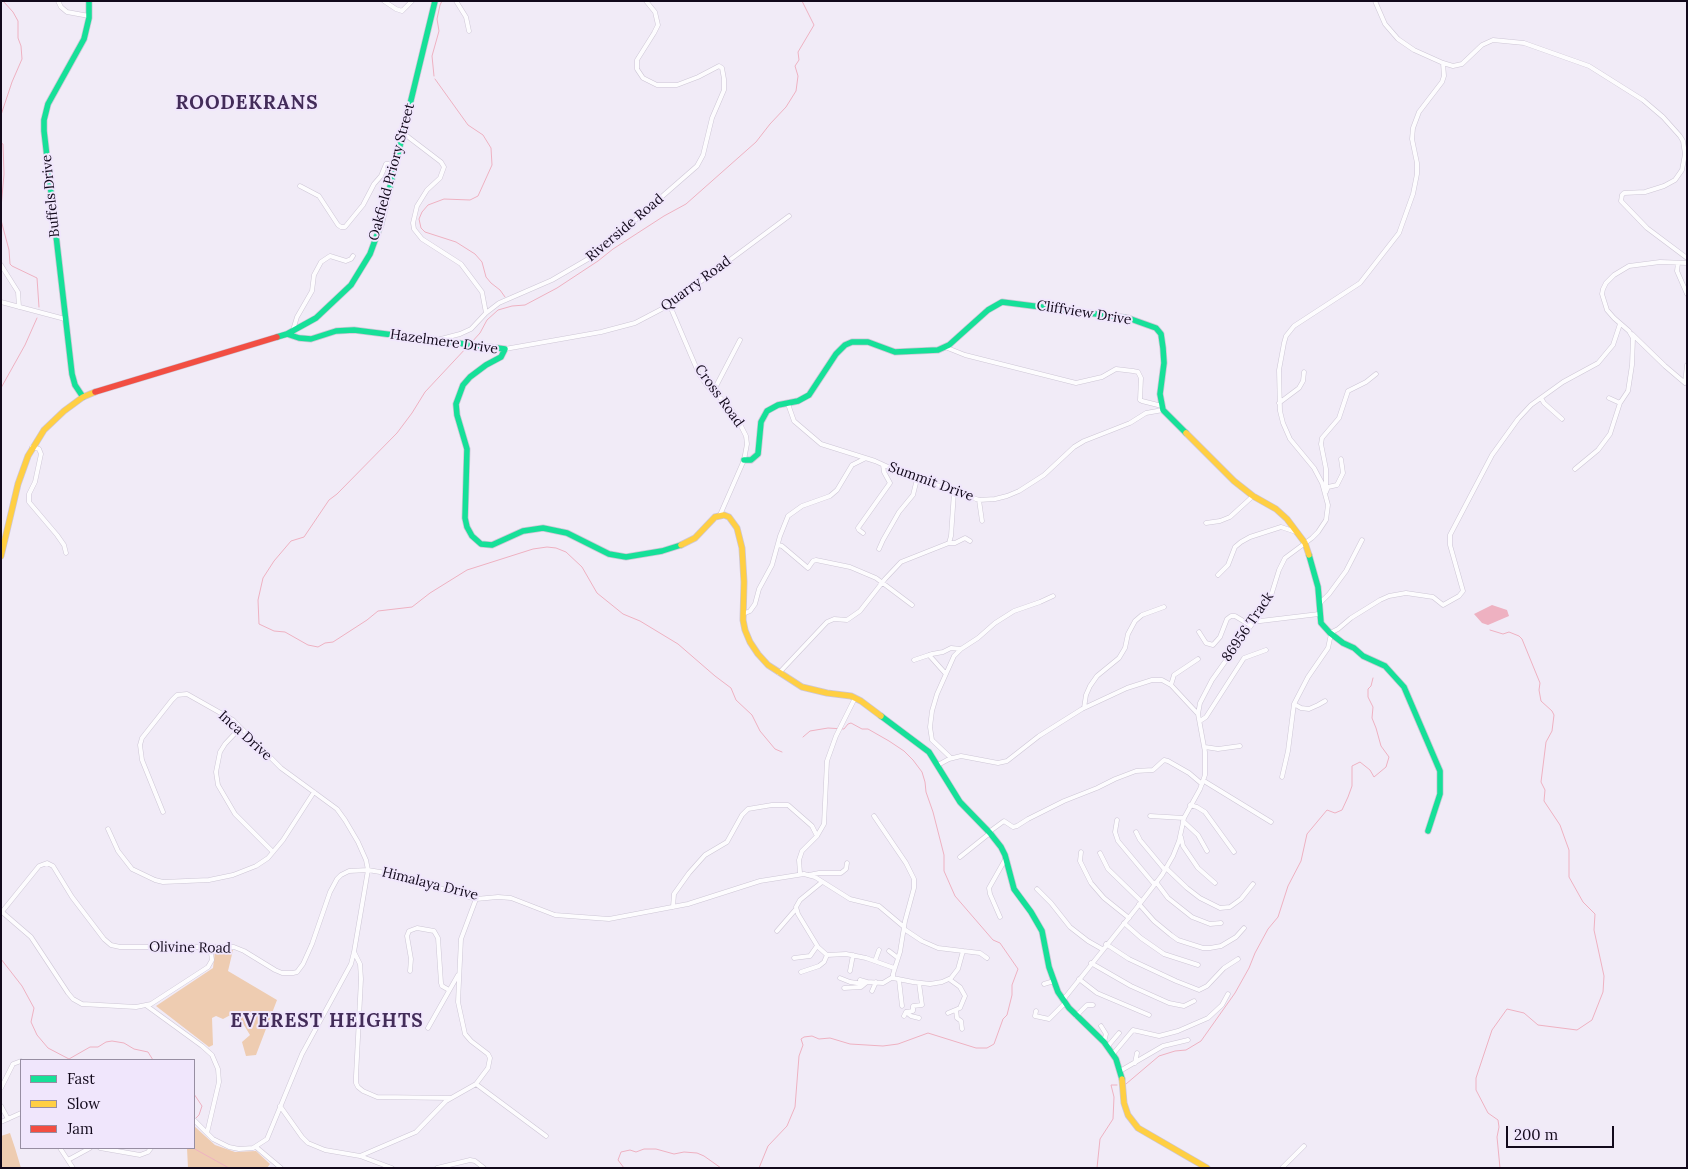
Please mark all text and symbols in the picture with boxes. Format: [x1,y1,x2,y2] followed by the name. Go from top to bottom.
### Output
[174,93,320,115] district label: ROODEKRANS
[366,101,418,243] street label: Oakfield Priory Street
[38,154,64,238] street label: Buffels Drive
[583,191,667,265] street label: Riverside Road
[658,253,734,315] street label: Quarry Road
[1035,297,1133,329] street label: Cliffview Drive
[389,326,499,358] street label: Hazelmere Drive
[691,362,747,430] street label: Cross Road
[886,459,976,505] street label: Summit Drive
[1219,589,1277,665] street label: 86956 Track
[215,708,275,764] street label: Inca Drive
[380,864,480,904] street label: Himalaya Drive
[149,939,231,957] street label: Olivine Road
[228,1011,426,1033] district label: EVEREST HEIGHTS
[20,1059,195,1149] legend
[67,1069,95,1088] text: Fast
[67,1094,100,1113] text: Slow
[1508,1116,1616,1148] scale bar
[67,1119,94,1138] text: Jam
[1514,1125,1558,1144] text: 200 m

